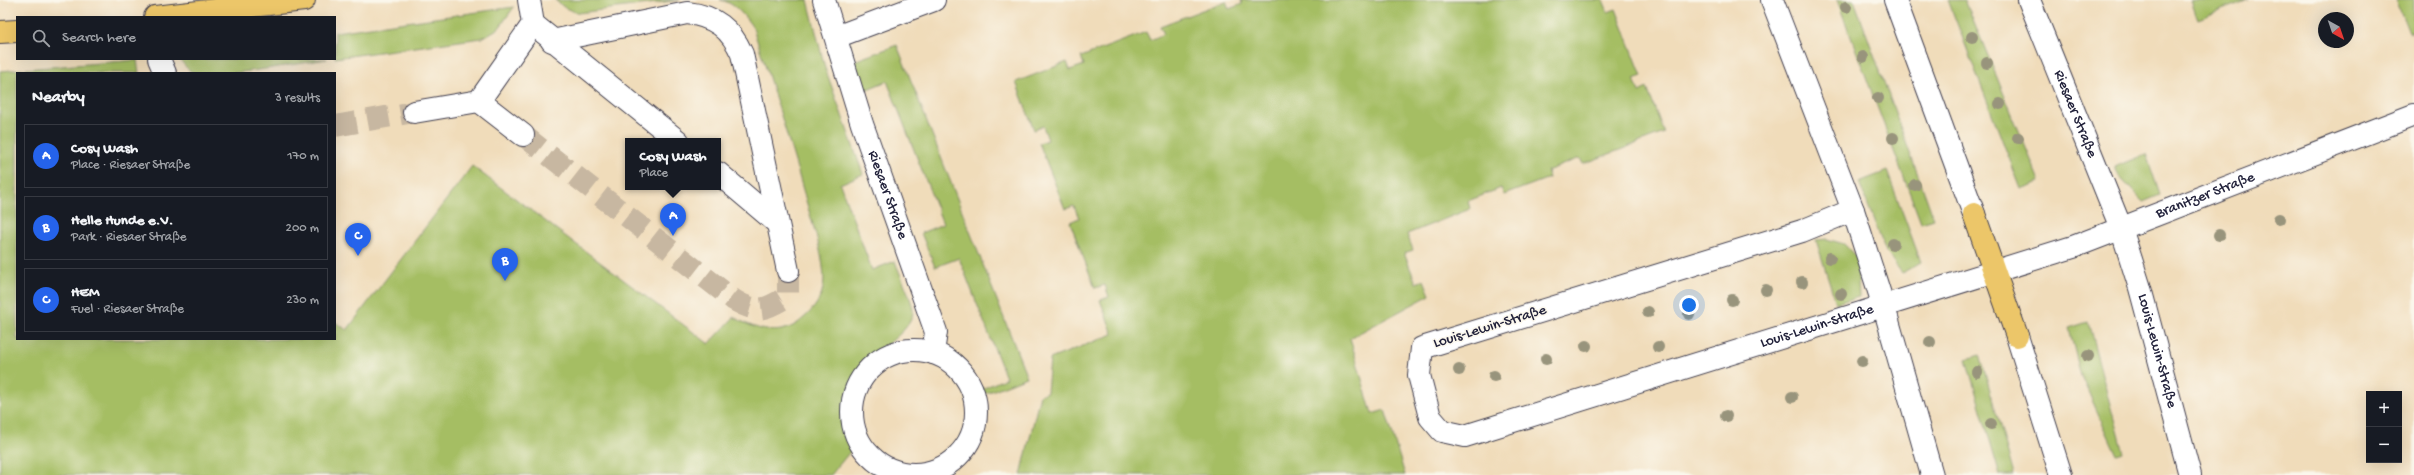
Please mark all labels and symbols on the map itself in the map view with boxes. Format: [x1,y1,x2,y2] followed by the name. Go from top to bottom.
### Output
[2318,12,2354,48] north arrow
[2049,68,2101,161] street label: Riesaer Straße
[863,148,911,242] street label: Riesaer Straße
[2152,168,2258,223] street label: Branitzer Straße
[660,203,686,236] pin: A
[345,223,371,256] pin: C
[492,248,518,281] pin: B
[2133,292,2181,410] street label: Louis-Lewin-Straße
[1679,295,1699,315] your location
[1758,300,1876,353] street label: Louis-Lewin-Straße
[1431,301,1549,353] street label: Louis-Lewin-Straße

